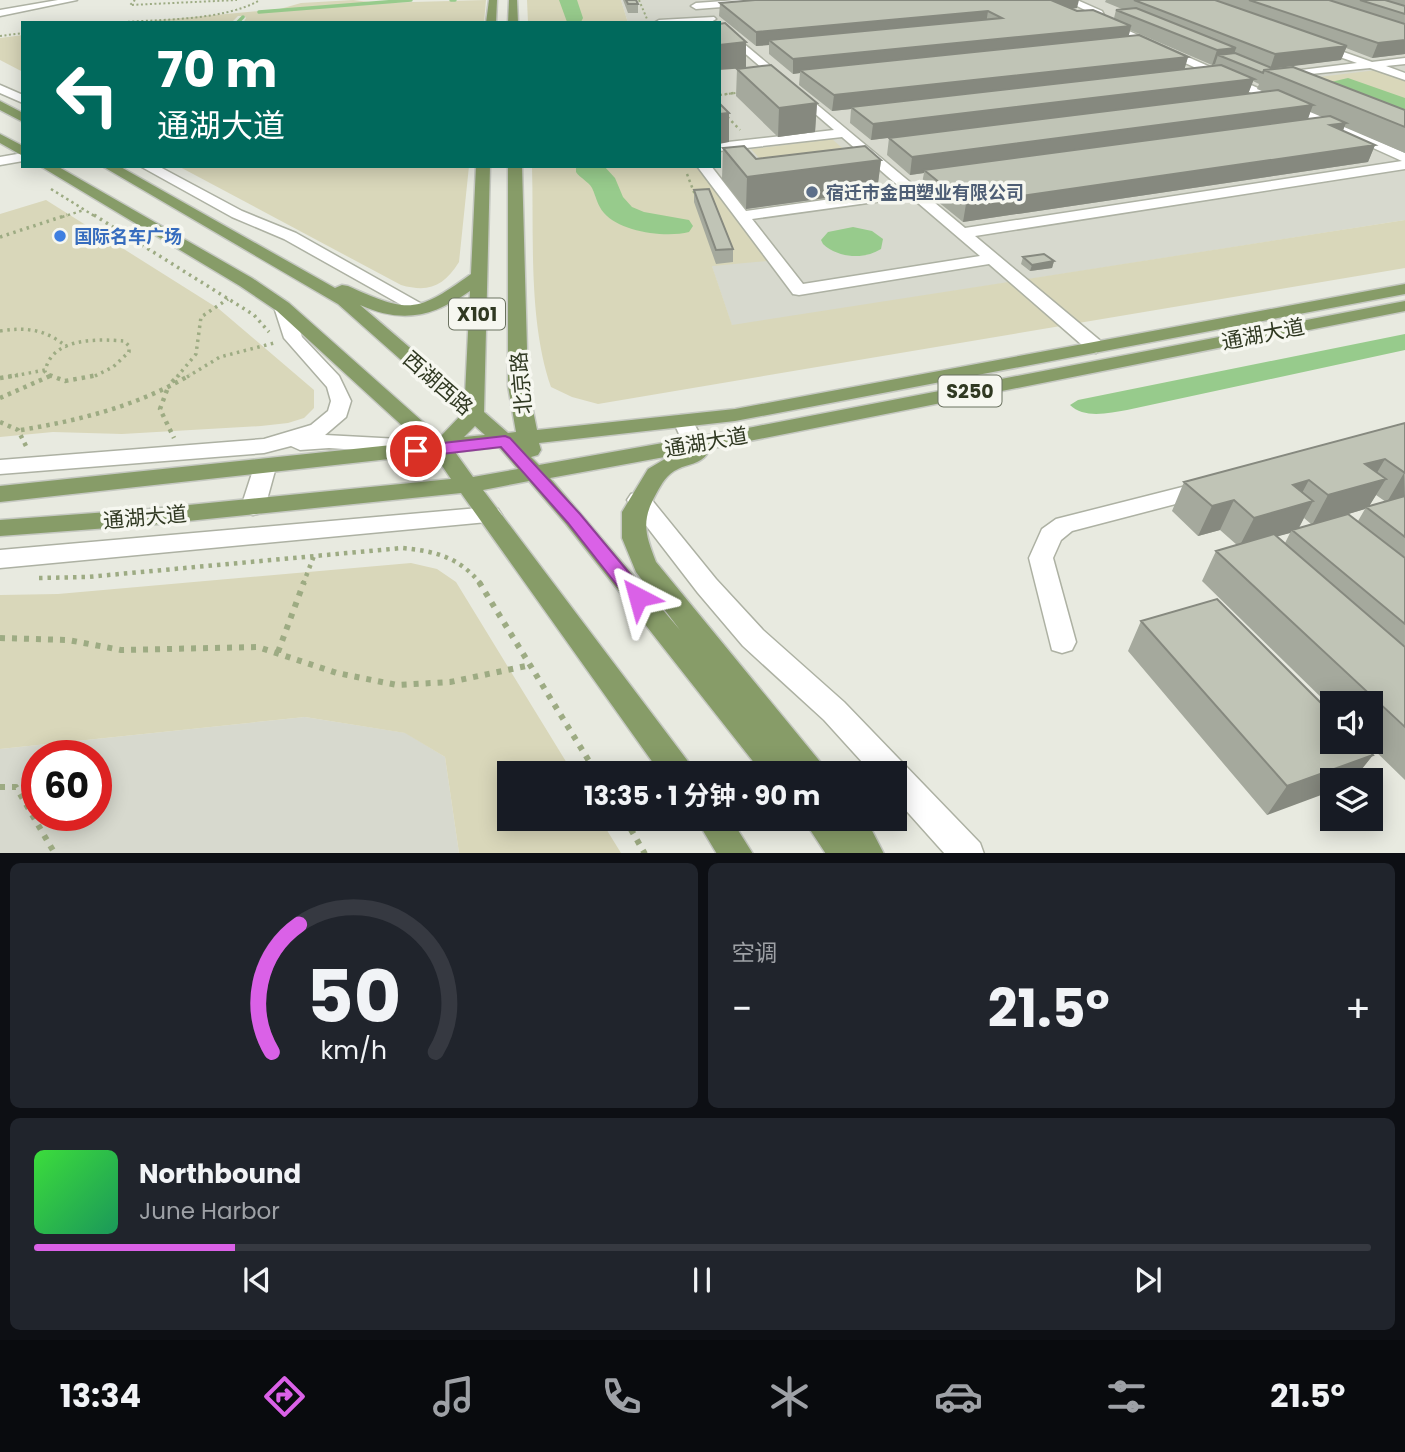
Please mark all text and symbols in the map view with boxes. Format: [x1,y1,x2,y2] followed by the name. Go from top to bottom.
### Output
[157,36,277,104] text: 70 m
[42,49,133,140] icon: left
[157,103,285,148] text: 通湖大道
[826,180,1024,205] place label: 宿迁市金田塑业有限公司
[804,184,820,200] marker: 宿迁市金田塑业有限公司
[74,224,182,249] place label: 国际名车广场
[52,228,68,244] marker: 国际名车广场
[449,298,505,330] road number: X101
[1219,312,1307,356] street label: 通湖大道
[397,345,479,421] street label: 西湖西路
[504,350,538,416] street label: 北京路
[939,376,1002,406] road number: S250
[662,420,750,464] street label: 通湖大道
[386,421,446,481] pin
[397,432,435,470] icon: arrive
[102,499,188,535] street label: 通湖大道
[601,560,675,634] position arrow
[1320,691,1383,831] map controls
[1320,691,1383,754] button: sound
[21,740,112,831] speed limit sign: 60
[1320,768,1383,831] button: layers
[584,778,820,814] text: 13:35 · 1 分钟 · 90 m
[732,937,778,969] text: 空调
[306,946,401,1047] text: 50
[988,972,1110,1045] text: 21.5°
[732,982,752,1035] text: −
[1345,982,1371,1035] text: +
[320,1032,387,1067] text: km/h
[139,1156,301,1192] text: Northbound
[139,1195,280,1227] text: June Harbor
[238,1261,276,1299] icon: previous
[683,1261,721,1299] icon: pause
[1129,1261,1167,1299] icon: next
[260,1372,309,1421] icon: directions
[429,1372,478,1421] icon: music
[597,1372,646,1421] icon: phone
[765,1372,814,1421] icon: climate
[934,1372,983,1421] icon: car
[1102,1372,1151,1421] icon: filters
[60,1373,141,1418] text: 13:34
[1270,1373,1345,1418] text: 21.5°

